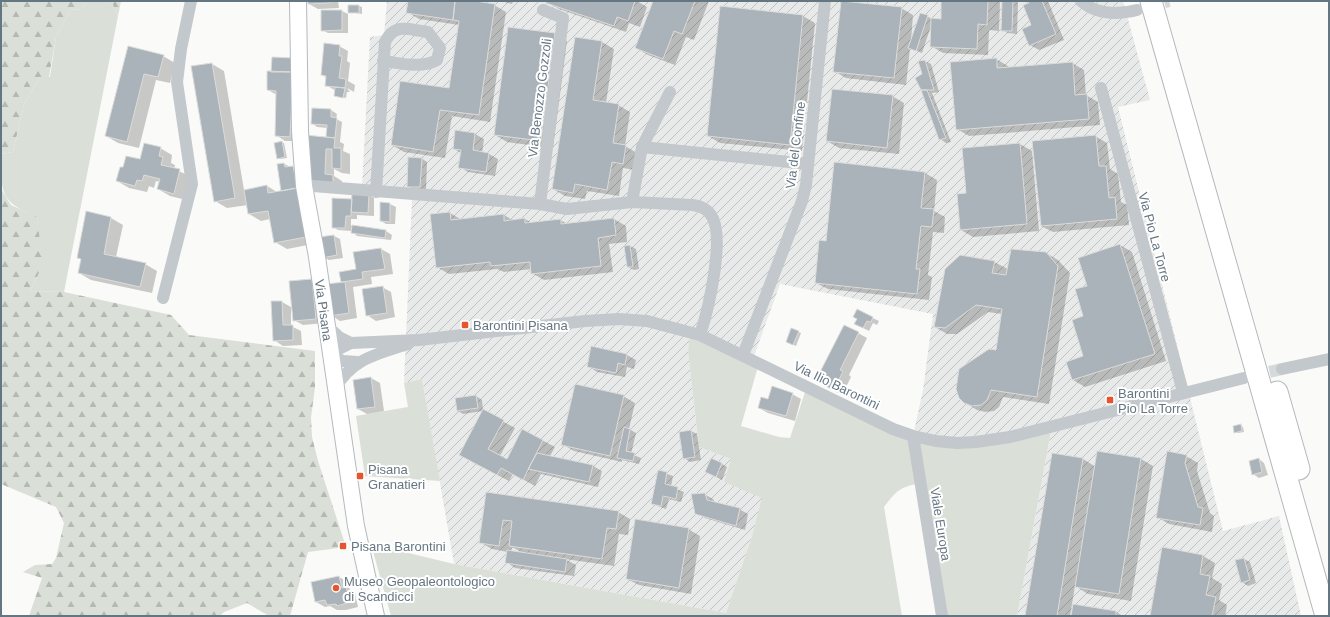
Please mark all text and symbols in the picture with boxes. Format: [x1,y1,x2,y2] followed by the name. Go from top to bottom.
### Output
[525,38,554,158] street label: Via Benozzo Gozzoli
[783,101,808,190] street label: Via del Confine
[1135,191,1174,284] street label: Via Pio La Torre
[312,278,335,343] street label: Via Pisana
[473,318,568,333] place label: Barontini Pisana
[460,320,470,330] marker: Barontini Pisana
[791,358,882,413] street label: Via Ilio Barontini
[1118,386,1188,416] place label: Barontini Pio La Torre
[1105,395,1115,405] marker: Barontini Pio La Torre
[368,462,425,492] place label: Pisana Granatieri
[355,471,365,481] marker: Pisana Granatieri
[927,486,954,563] street label: Viale Europa
[351,539,446,554] place label: Pisana Barontini
[338,541,348,551] marker: Pisana Barontini
[344,574,495,604] place label: Museo Geopaleontologico di Scandicci
[331,583,341,593] marker: Museo Geopaleontologico di Scandicci

